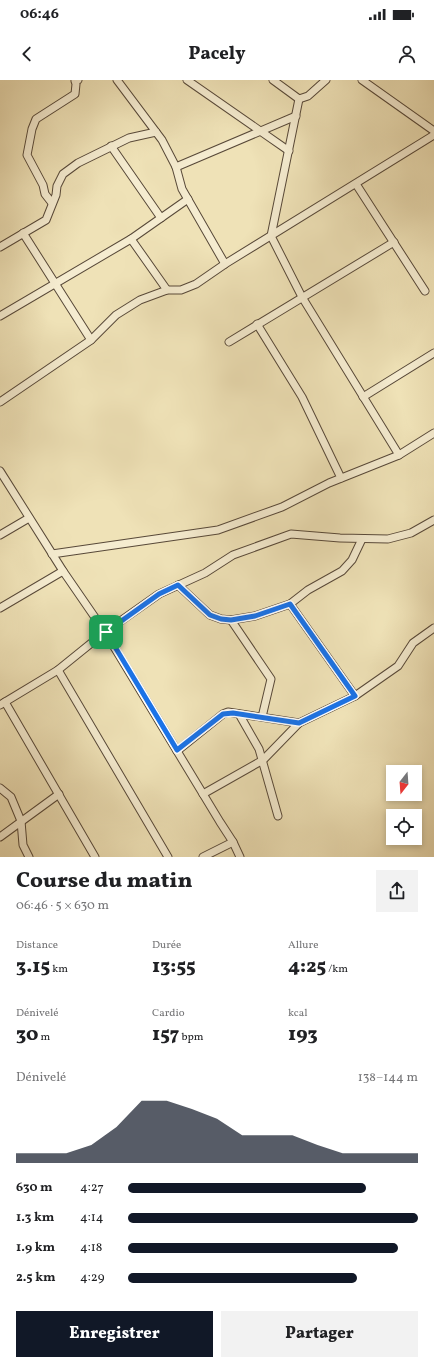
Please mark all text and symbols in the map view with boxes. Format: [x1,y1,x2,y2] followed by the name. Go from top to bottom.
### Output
[20,4,59,25] text: 06:46
[189,42,245,67] text: Pacely
[16,43,38,65] icon: back
[396,43,418,65] icon: person
[89,615,123,649] pin
[95,621,117,643] icon: arrive
[386,765,422,801] north arrow
[386,765,422,845] map controls
[386,809,422,845] button: locate
[16,866,193,897] text: Course du matin
[376,870,418,912] button: share
[16,897,109,915] text: 06:46 · 5 × 630 m
[16,938,58,953] text: Distance
[152,938,181,953] text: Durée
[288,938,318,953] text: Allure
[16,953,50,981] text: 3.15
[152,953,196,981] text: 13:55
[288,953,326,981] text: 4:25
[50,962,68,977] text: km
[326,962,348,977] text: /km
[16,1006,59,1021] text: Dénivelé
[152,1006,185,1021] text: Cardio
[288,1006,308,1021] text: kcal
[16,1021,38,1049] text: 30
[152,1021,179,1049] text: 157
[288,1021,318,1049] text: 193
[38,1030,50,1045] text: m
[179,1030,204,1045] text: bpm
[16,1069,66,1087] text: Dénivelé
[358,1069,418,1087] text: 138–144 m
[16,1179,53,1197] text: 630 m
[80,1179,104,1197] text: 4:27
[16,1209,54,1227] text: 1.3 km
[80,1209,104,1227] text: 4:14
[16,1239,55,1257] text: 1.9 km
[80,1239,102,1257] text: 4:18
[16,1269,56,1287] text: 2.5 km
[80,1269,104,1287] text: 4:29
[16,1311,213,1357] button: Enregistrer
[221,1311,418,1357] button: Partager

